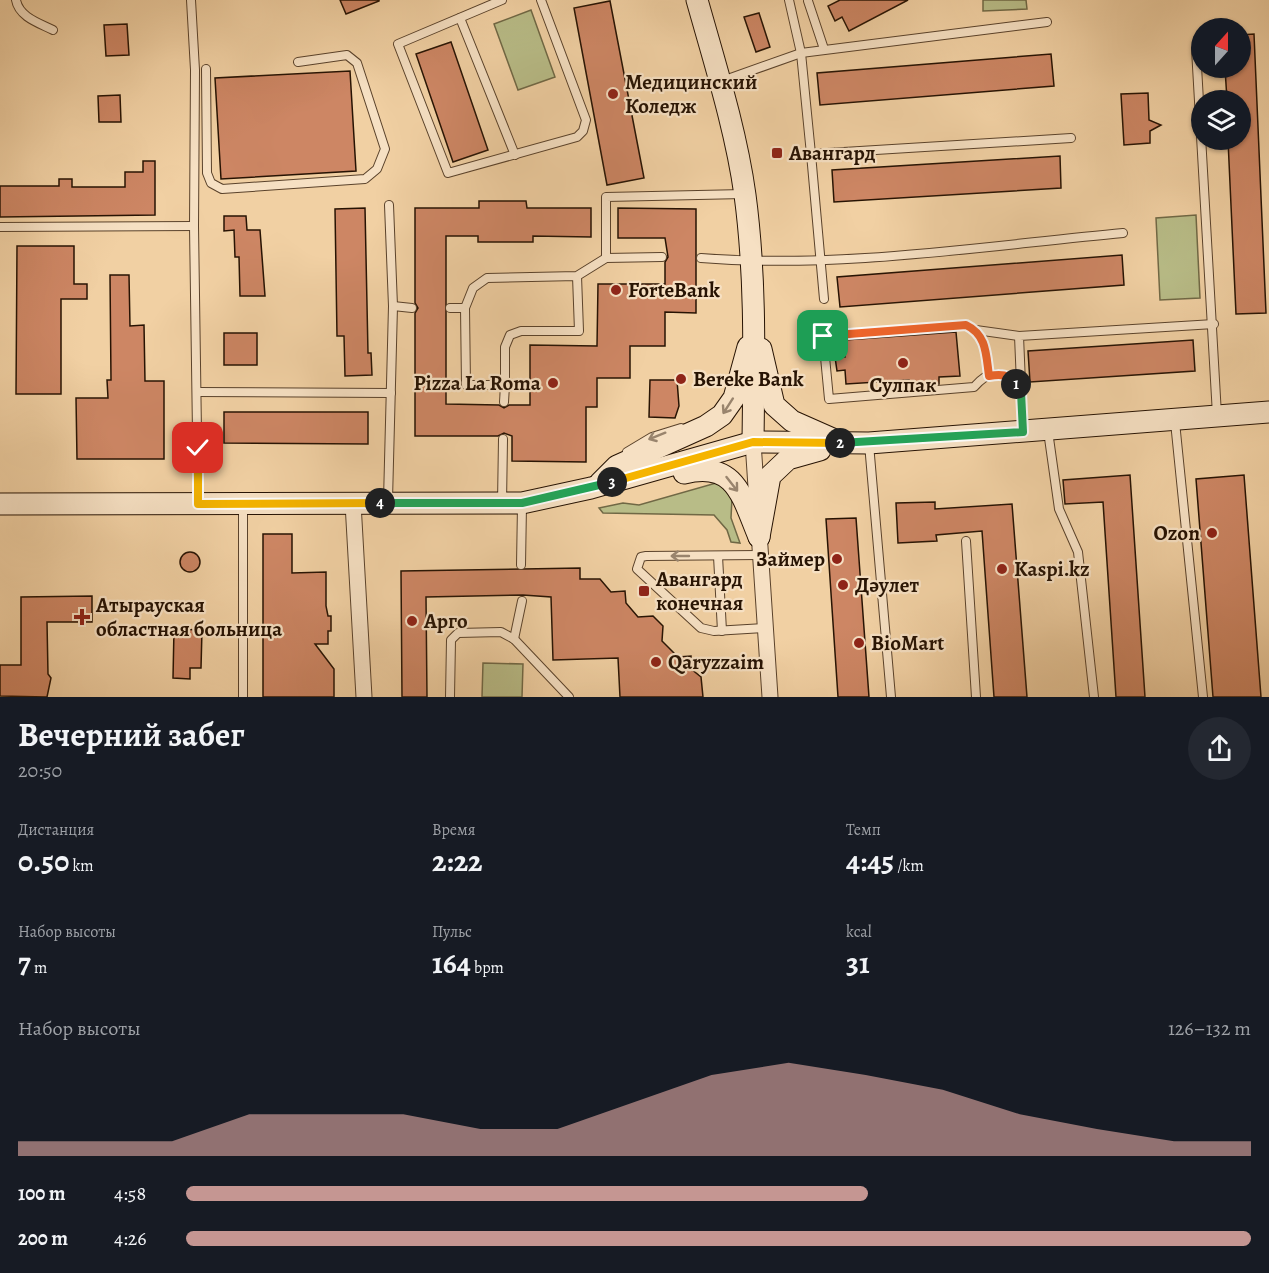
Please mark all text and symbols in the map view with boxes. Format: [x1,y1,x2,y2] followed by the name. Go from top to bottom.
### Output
[1191,18,1251,78] north arrow
[1191,18,1251,150] map controls
[625,68,757,120] place label: Медицинский Коледж
[606,87,620,101] marker: Медицинский Коледж
[1191,90,1251,150] button: layers
[788,139,876,167] place label: Авангард
[770,146,784,160] marker: Авангард
[628,276,720,304] place label: ForteBank
[609,283,623,297] marker: ForteBank
[797,310,848,361] pin
[806,319,839,352] icon: arrive
[896,356,910,370] marker: Сулпак
[693,365,804,393] place label: Bereke Bank
[413,369,542,397] place label: Pizza La Roma
[1001,369,1031,399] pin: 1
[869,371,937,399] place label: Сулпак
[674,372,688,386] marker: Bereke Bank
[1013,373,1019,395] text: 1
[546,376,560,390] marker: Pizza La Roma
[722,397,734,414] one-way arrow
[172,422,223,473] pin
[825,428,855,458] pin: 2
[181,431,214,464] icon: check
[648,431,666,442] one-way arrow
[836,432,844,454] text: 2
[597,467,627,497] pin: 3
[609,471,615,493] text: 3
[726,475,739,491] one-way arrow
[365,488,395,518] pin: 4
[376,492,384,514] text: 4
[1154,519,1200,547] place label: Ozon
[1205,526,1219,540] marker: Ozon
[756,545,825,573] place label: Займер
[670,550,690,562] one-way arrow
[830,552,844,566] marker: Займер
[1014,555,1090,583] place label: Kaspi.kz
[995,562,1009,576] marker: Kaspi.kz
[655,565,743,617] place label: Авангард конечная
[855,571,919,599] place label: Дәулет
[836,578,850,592] marker: Дәулет
[637,584,651,598] marker: Авангард конечная
[95,591,282,643] place label: Атырауская областная больница
[423,607,468,635] place label: Арго
[73,608,91,626] marker: Атырауская областная больница
[405,614,419,628] marker: Арго
[871,629,944,657] place label: BioMart
[852,636,866,650] marker: BioMart
[668,648,764,676] place label: Qaryzzaim
[649,655,663,669] marker: Qaryzzaim
[18,712,245,757] text: Вечерний забег
[1188,717,1251,780] button: share
[18,757,62,784] text: 20:50
[18,819,94,841] text: Дистанция
[432,819,476,841] text: Время
[846,819,881,841] text: Темп
[18,841,69,881] text: 0.50
[432,841,483,881] text: 2:22
[846,841,894,881] text: 4:45
[69,855,94,877] text: km
[894,855,924,877] text: /km
[18,921,116,943] text: Набор высоты
[432,921,472,943] text: Пульс
[846,921,872,943] text: kcal
[18,943,31,983] text: 7
[432,943,471,983] text: 164
[846,943,870,983] text: 31
[31,957,47,979] text: m
[471,957,504,979] text: bpm
[18,1015,141,1042] text: Набор высоты
[1168,1015,1251,1042] text: 126–132 m
[18,1180,66,1207] text: 100 m
[114,1180,146,1207] text: 4:58
[18,1225,68,1252] text: 200 m
[114,1225,147,1252] text: 4:26

